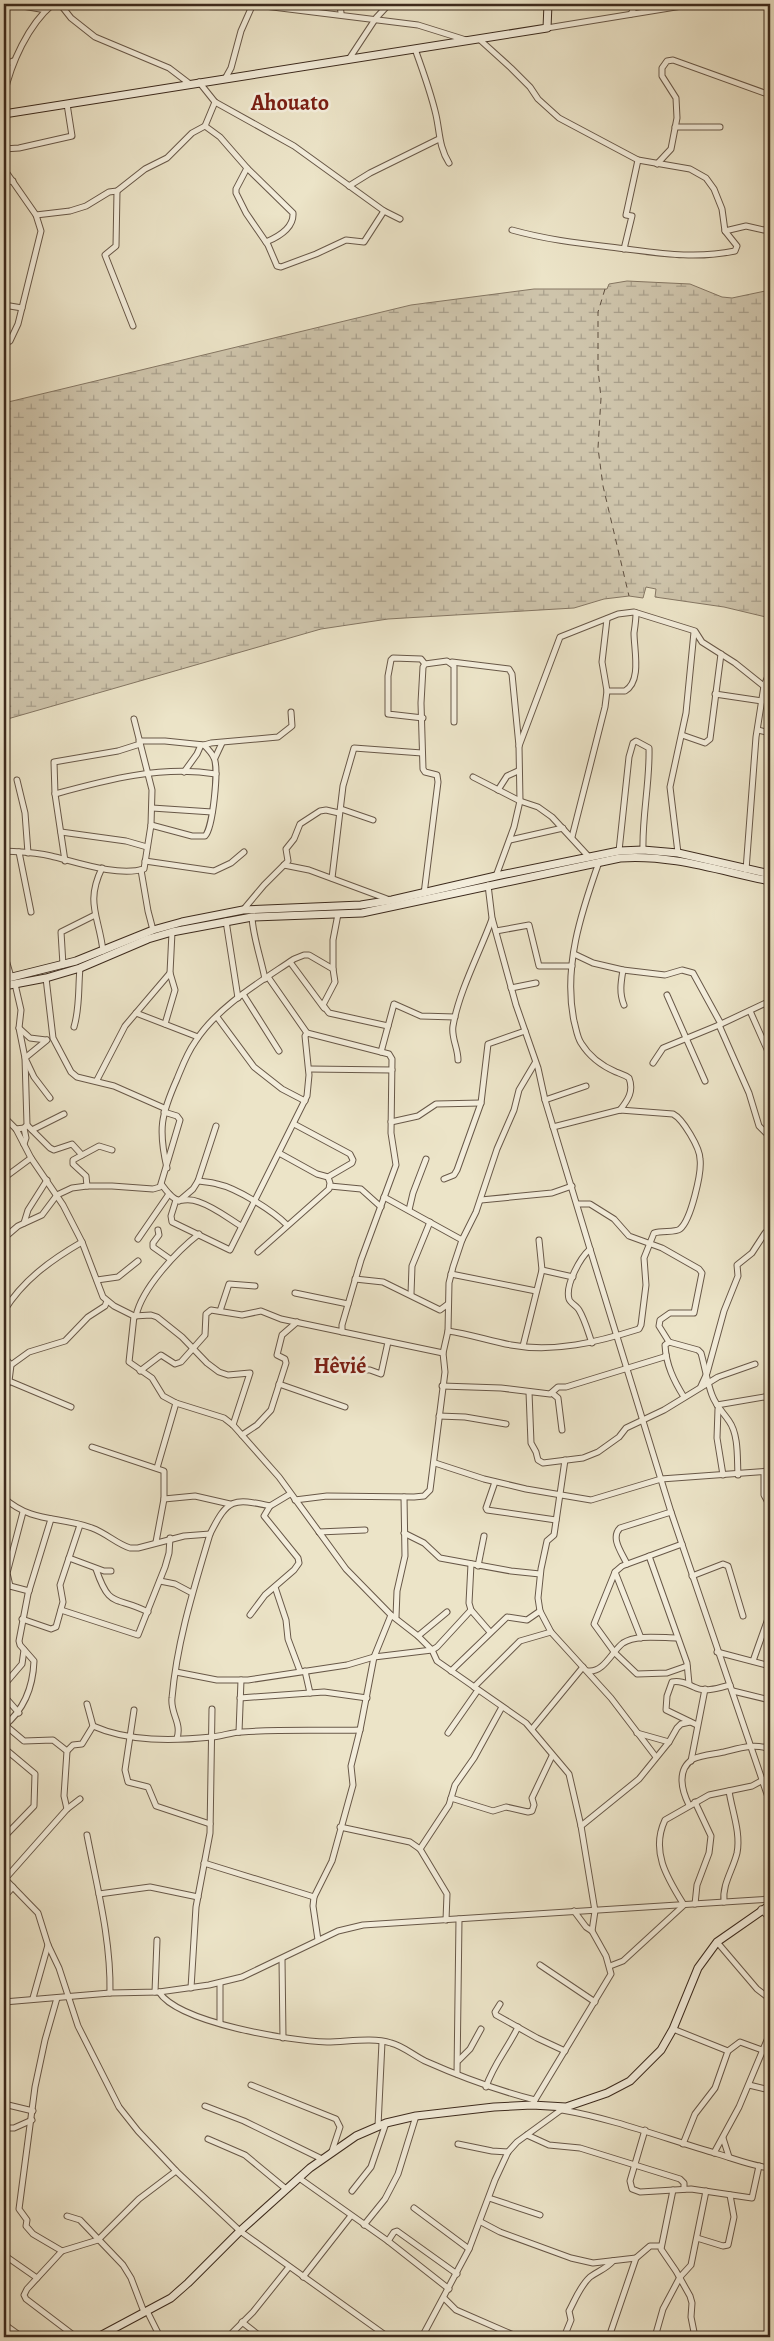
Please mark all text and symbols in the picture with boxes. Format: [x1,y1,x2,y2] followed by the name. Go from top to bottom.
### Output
[250,88,329,118] district label: Ahouato
[314,1351,367,1381] district label: Hêvié

